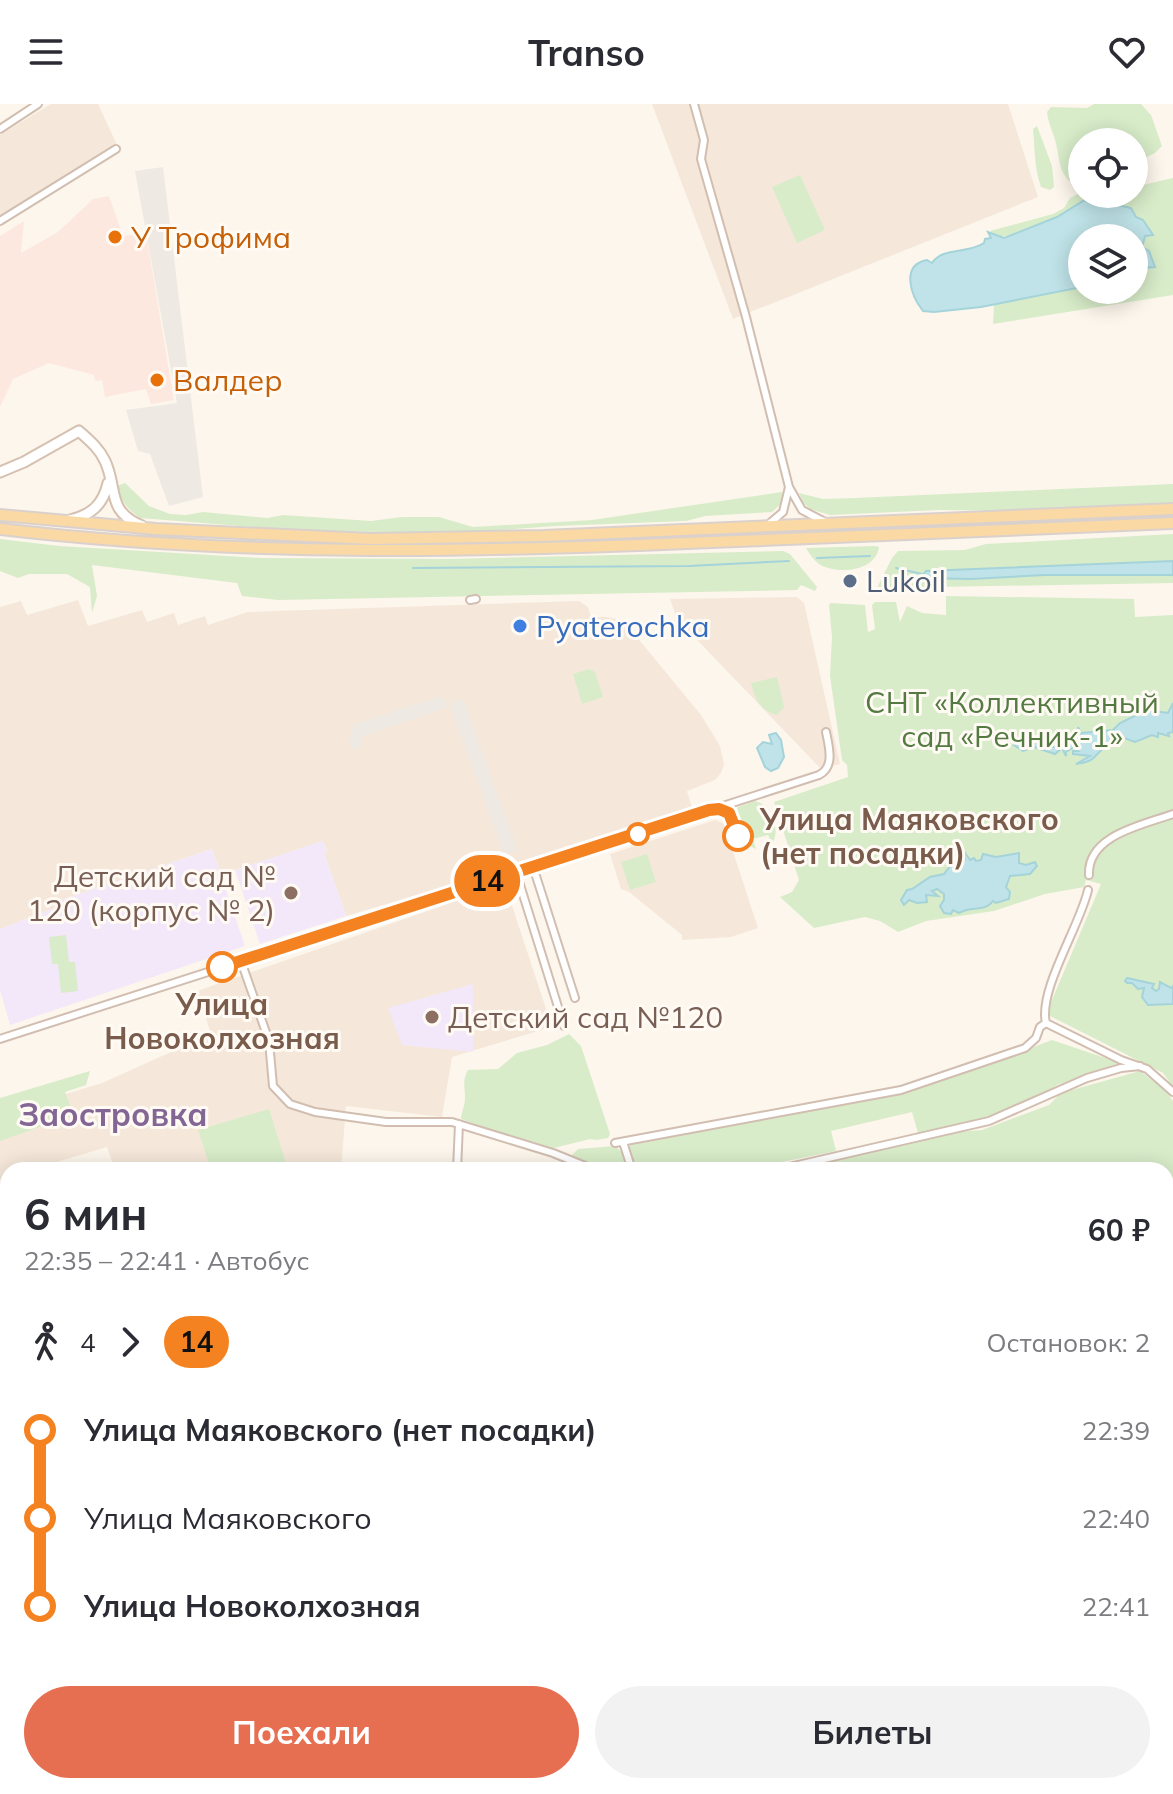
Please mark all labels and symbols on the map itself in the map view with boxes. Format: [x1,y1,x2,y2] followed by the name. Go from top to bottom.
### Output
[130,218,291,256] place label: У Трофима
[106,228,124,246] marker: У Трофима
[173,361,282,399] place label: Валдер
[148,371,166,389] marker: Валдер
[866,562,946,600] place label: Lukoil
[841,572,859,590] marker: Lukoil
[536,607,709,645] place label: Pyaterochka
[511,617,529,635] marker: Pyaterochka
[865,683,1159,755] park label: СНТ «Коллективный сад «Речник-1»
[759,800,1059,872] place label: Улица Маяковского (нет посадки)
[723,821,753,851] marker: Улица Маяковского (нет посадки)
[627,823,649,845] unlabelled marker
[451,855,523,907] line badge: 14
[27,857,275,929] place label: Детский сад № 120 (корпус № 2)
[282,884,300,902] marker: Детский сад № 120 (корпус № 2)
[207,952,237,982] marker: Улица Новоколхозная
[104,985,340,1057] place label: Улица Новоколхозная
[448,998,723,1036] place label: Детский сад №120
[423,1008,441,1026] marker: Детский сад №120
[18,1094,208,1134] district label: Заостровка

